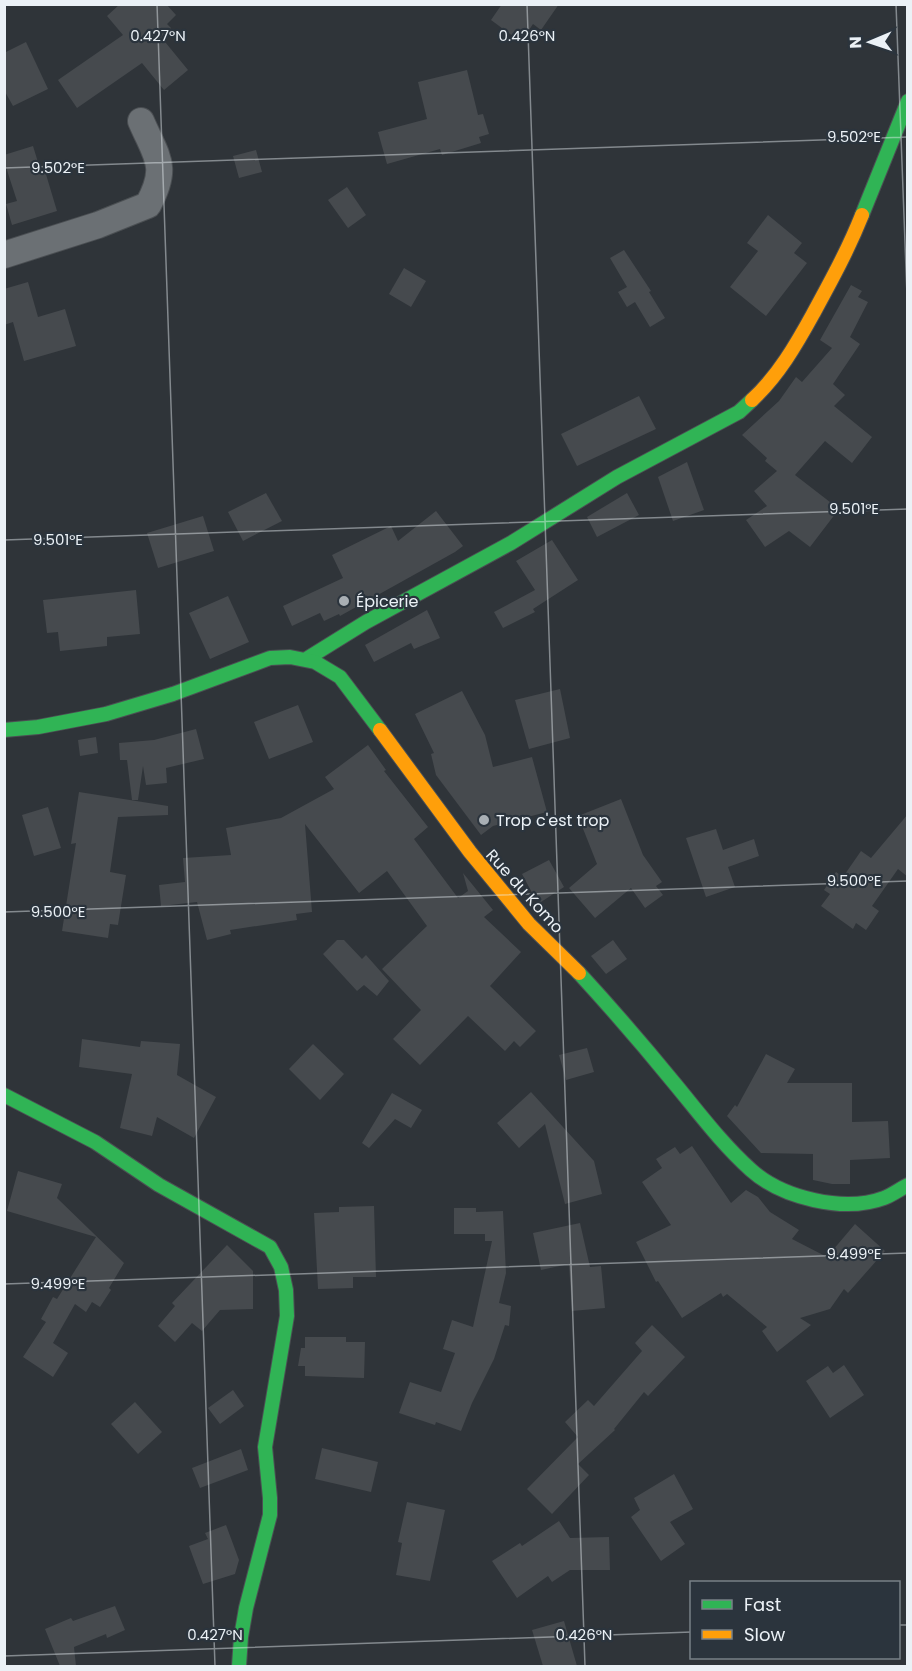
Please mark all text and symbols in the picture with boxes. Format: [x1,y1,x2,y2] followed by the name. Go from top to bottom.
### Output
[840,12,900,72] north arrow
[130,25,186,46] text: 0.427°N
[499,25,555,46] text: 0.426°N
[844,36,867,49] text: N
[827,126,881,147] text: 9.502°E
[31,157,85,178] text: 9.502°E
[829,498,879,519] text: 9.501°E
[33,529,83,550] text: 9.501°E
[356,590,418,613] place label: Épicerie
[337,594,351,608] marker: Épicerie
[496,809,610,832] place label: Trop c'est trop
[477,813,491,827] marker: Trop c'est trop
[481,844,569,938] street label: Rue du Komo
[827,870,881,891] text: 9.500°E
[31,901,85,922] text: 9.500°E
[827,1243,881,1264] text: 9.499°E
[31,1273,85,1294] text: 9.499°E
[690,1581,900,1659] legend
[744,1592,781,1617] text: Fast
[744,1622,786,1647] text: Slow
[187,1624,243,1645] text: 0.427°N
[556,1624,612,1645] text: 0.426°N

